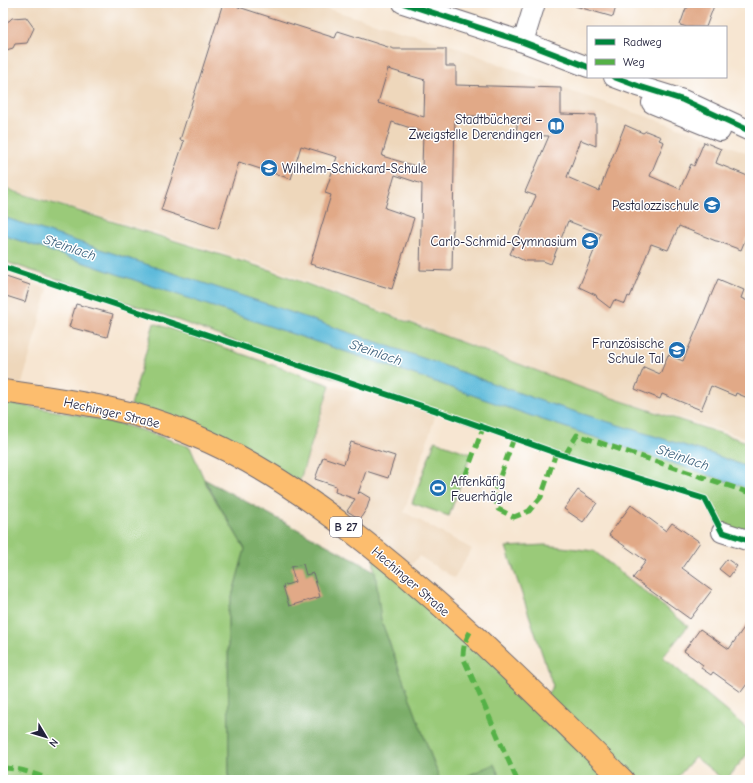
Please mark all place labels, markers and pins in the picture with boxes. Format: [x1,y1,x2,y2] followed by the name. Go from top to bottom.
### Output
[409,112,543,142] place label: Stadtbücherei – Zweigstelle Derendingen
[546,116,566,136] library icon: Stadtbücherei – Zweigstelle Derendingen
[259,158,279,178] school or university icon: Wilhelm-Schickard-Schule
[282,161,428,176] place label: Wilhelm-Schickard-Schule
[702,195,722,215] school or university icon: Pestalozzischule
[612,198,699,213] place label: Pestalozzischule
[580,231,600,251] school or university icon: Carlo-Schmid-Gymnasium
[430,234,577,249] place label: Carlo-Schmid-Gymnasium
[592,336,664,366] place label: Französische Schule Tal
[667,340,687,360] school or university icon: Französische Schule Tal
[451,474,513,504] place label: Affenkäfig Feuerhägle
[428,478,448,498] sports icon: Affenkäfig Feuerhägle

